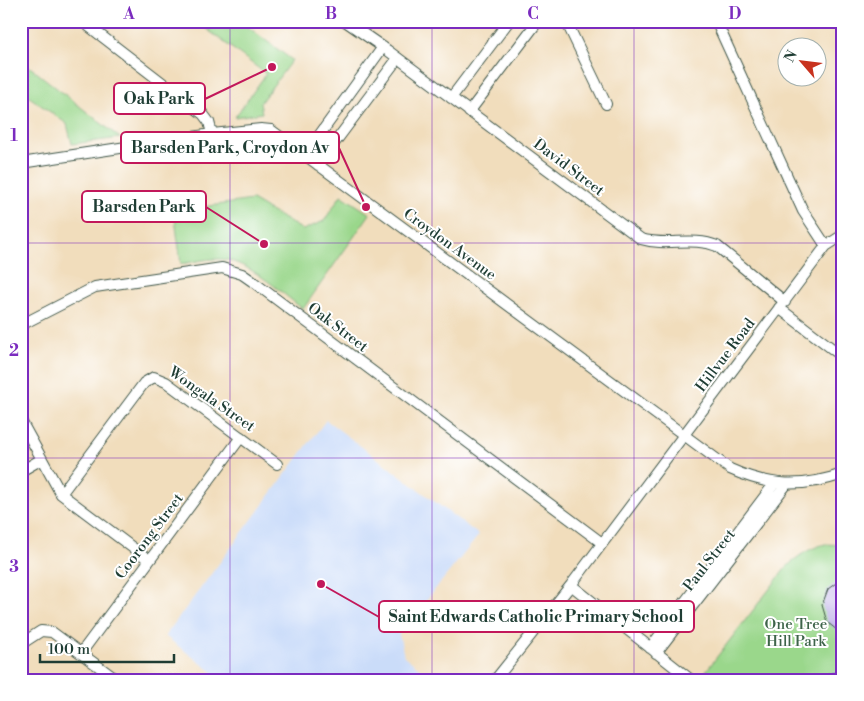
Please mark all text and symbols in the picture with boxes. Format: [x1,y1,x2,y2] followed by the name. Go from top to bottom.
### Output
[122,4,135,24] text: A
[325,4,337,24] text: B
[527,4,539,24] text: C
[729,4,742,24] text: D
[776,38,826,88] north arrow
[781,47,802,65] text: N
[114,83,205,114] callout: Oak Park
[123,89,196,109] text: Oak Park
[10,126,18,146] text: 1
[121,132,339,163] callout: Barsden Park, Croydon Av
[529,135,608,201] street label: David Street
[131,138,330,158] text: Barsden Park, Croydon Av
[82,191,206,222] callout: Barsden Park
[92,197,197,217] text: Barsden Park
[400,204,500,284] street label: Croydon Avenue
[304,298,372,357] street label: Oak Street
[692,314,760,396] street label: Hillvue Road
[9,341,19,361] text: 2
[164,362,259,437] street label: Wongala Street
[111,489,188,583] street label: Coorong Street
[679,525,740,595] street label: Paul Street
[9,557,19,577] text: 3
[379,601,694,632] callout: Saint Edwards Catholic Primary School
[389,607,684,627] text: Saint Edwards Catholic Primary School
[765,615,827,651] park label: One Tree Hill Park
[40,631,174,663] scale bar
[48,640,90,659] text: 100 m

